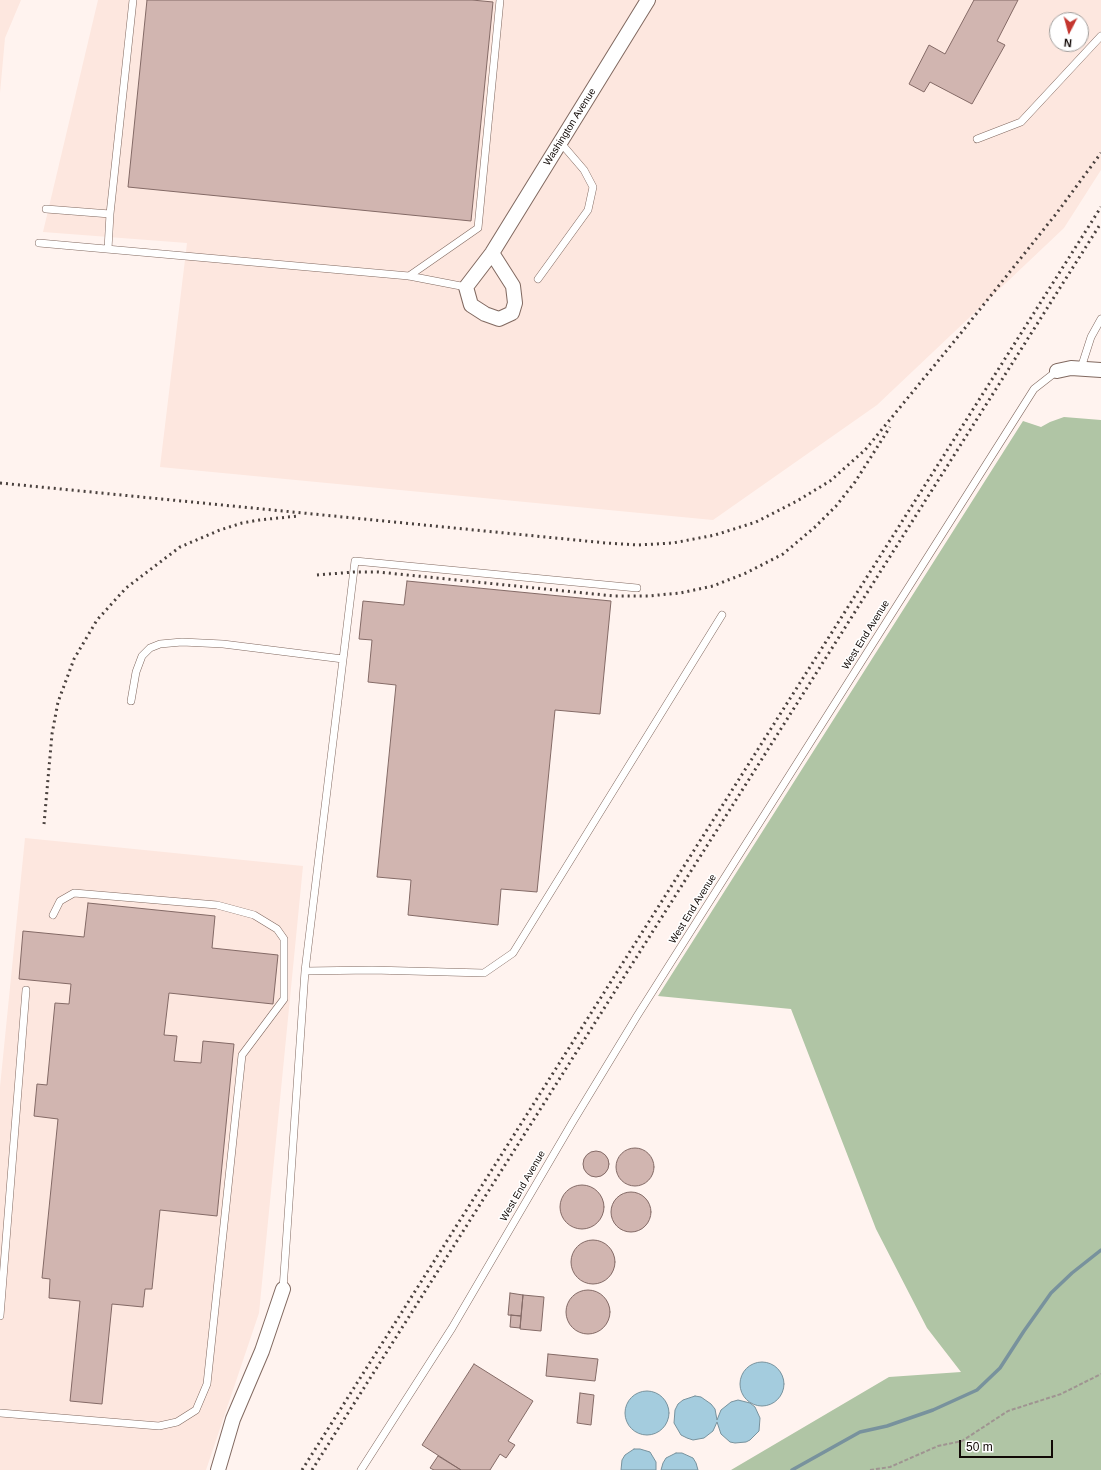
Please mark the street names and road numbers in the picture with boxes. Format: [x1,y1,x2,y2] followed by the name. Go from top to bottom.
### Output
[541,86,599,168] street label: Washington Avenue
[840,598,892,672] street label: West End Avenue
[667,872,719,946] street label: West End Avenue
[498,1148,548,1224] street label: West End Avenue

